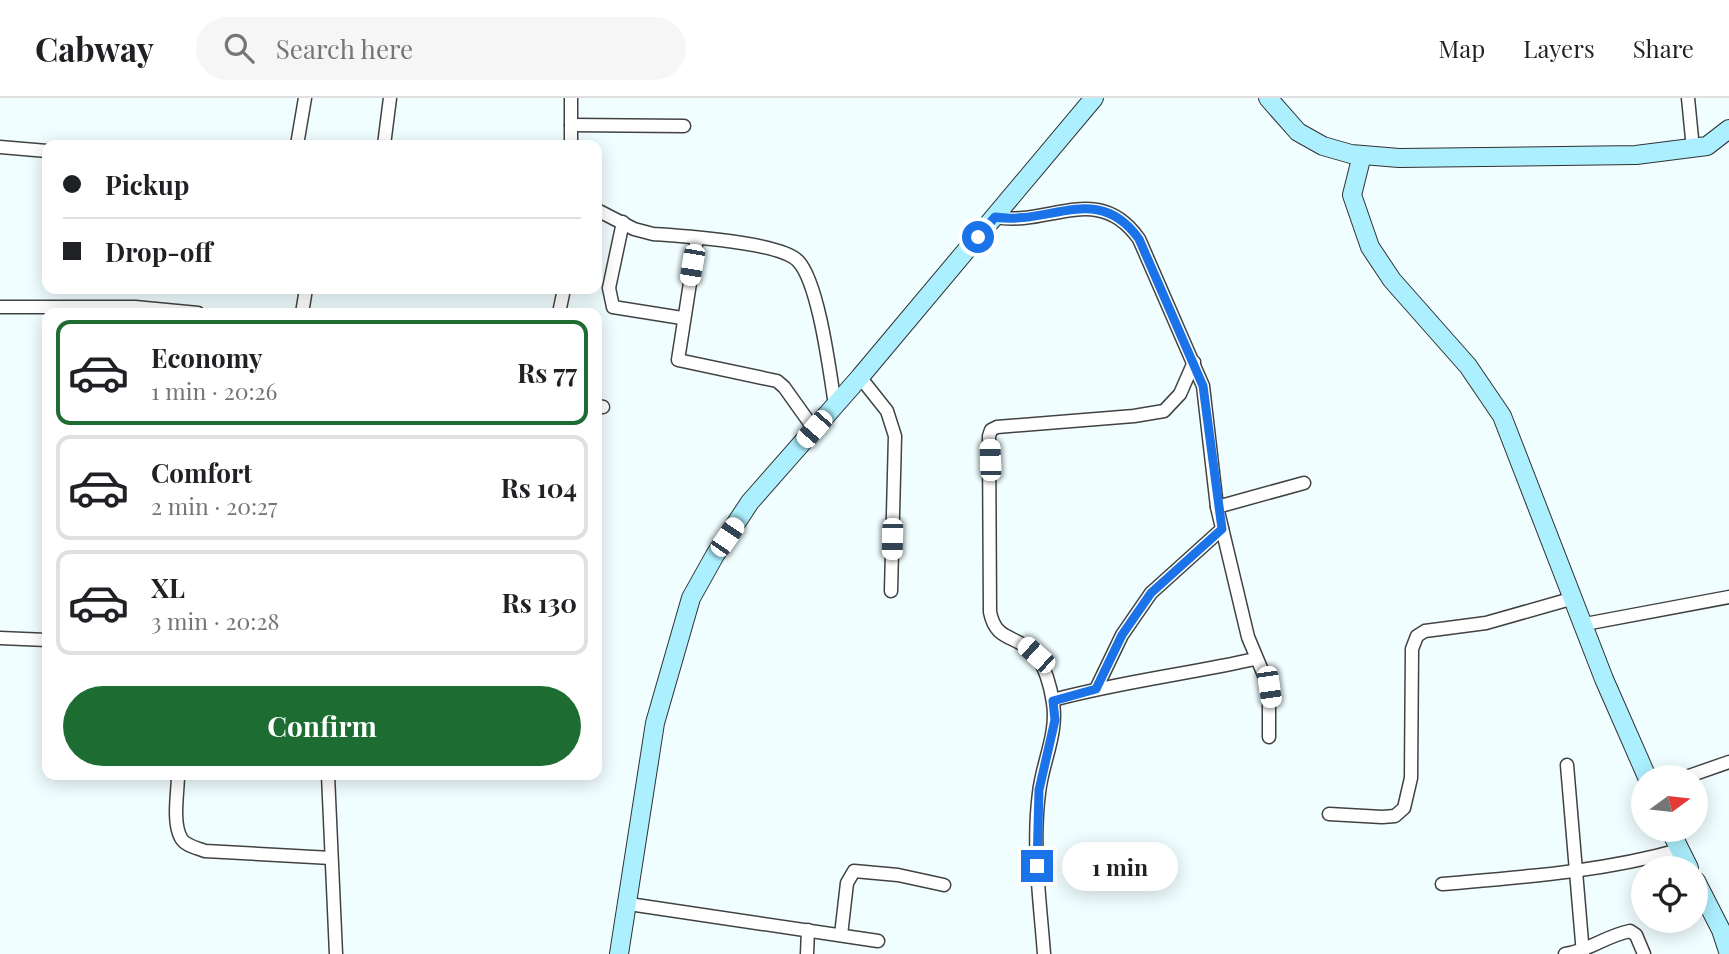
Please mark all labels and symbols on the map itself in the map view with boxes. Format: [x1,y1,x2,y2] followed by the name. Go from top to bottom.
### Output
[962,221,994,253] route start
[679,242,706,288] car
[793,406,836,452] car
[979,439,1002,481] car
[707,514,748,560] car
[882,518,903,560] car
[1014,633,1059,677] car
[1256,665,1283,709] car
[1631,765,1708,842] north arrow
[1062,842,1177,890] callout: 1 min
[1021,850,1053,882] route end

